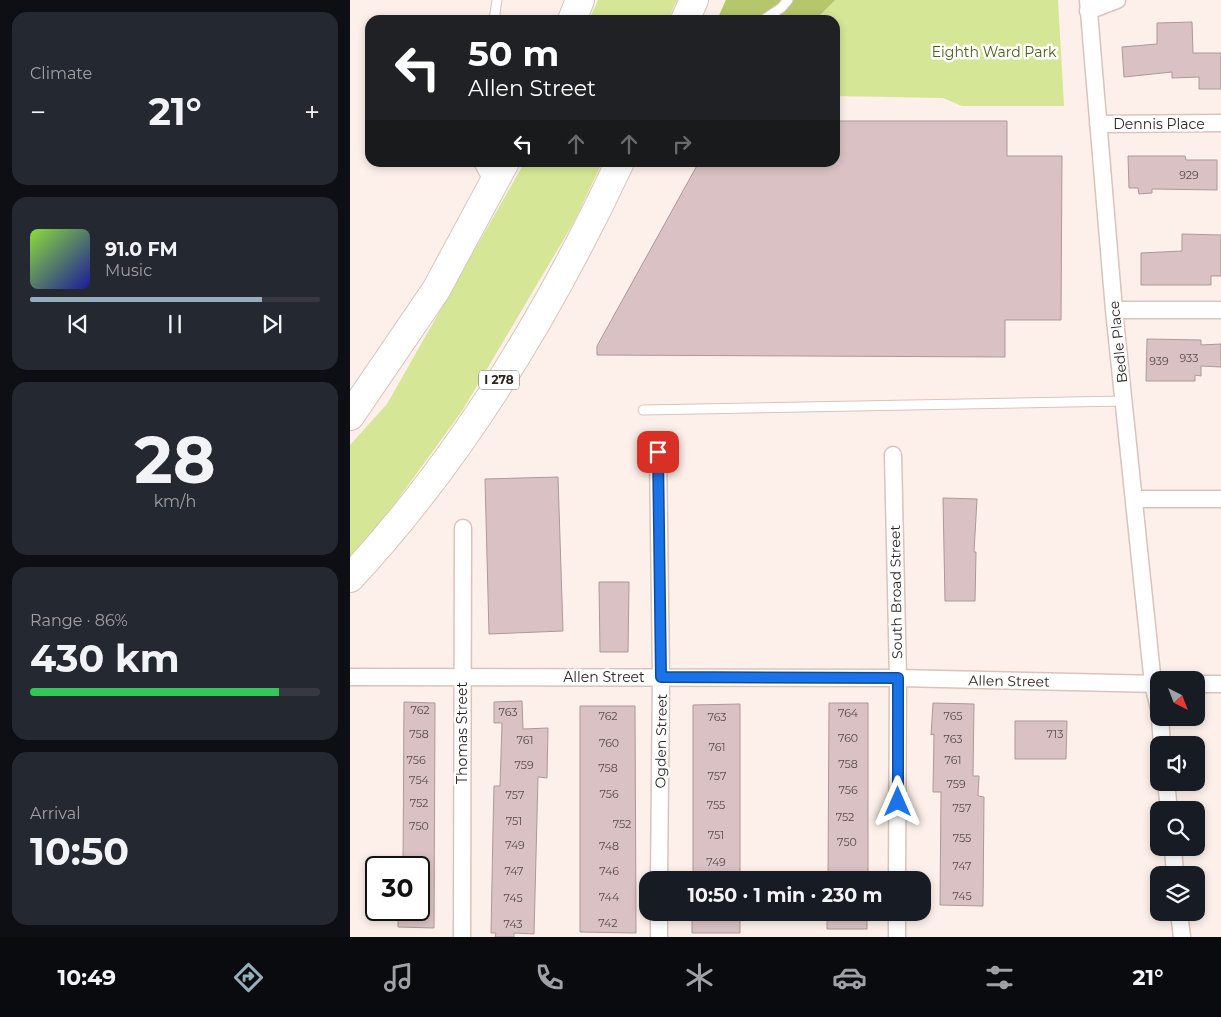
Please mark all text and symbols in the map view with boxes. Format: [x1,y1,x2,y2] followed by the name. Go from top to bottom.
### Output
[468,32,559,75] text: 50 m
[385,35,450,100] icon: left
[932,43,1057,61] park label: Eighth Ward Park
[30,64,92,83] text: Climate
[468,75,596,102] text: Allen Street
[148,88,202,135] text: 21°
[30,95,46,129] text: −
[304,95,320,129] text: +
[1113,115,1205,133] street label: Dennis Place
[509,130,537,158] icon: left
[562,130,590,158] icon: ahead
[615,130,643,158] icon: ahead
[668,130,696,158] icon: right
[1179,168,1199,182] house number: 929
[105,238,178,261] text: 91.0 FM
[105,261,152,280] text: Music
[1105,300,1131,384] street label: Bedle Place
[64,310,92,338] icon: previous
[161,310,189,338] icon: pause
[258,310,286,338] icon: next
[1180,351,1198,365] house number: 933
[1149,354,1169,368] house number: 939
[479,370,519,390] road number: I 278
[134,420,216,499] text: 28
[637,431,679,473] pin
[644,438,672,466] icon: arrive
[154,492,196,511] text: km/h
[886,525,906,659] street label: South Broad Street
[30,611,128,630] text: Range · 86%
[30,635,180,682] text: 430 km
[563,668,645,686] street label: Allen Street
[968,671,1050,691] street label: Allen Street
[1150,671,1205,726] north arrow
[1150,671,1205,921] map controls
[453,682,471,784] street label: Thomas Street
[651,693,671,789] street label: Ogden Street
[410,703,430,717] house number: 762
[498,705,518,719] house number: 763
[838,706,859,720] house number: 764
[598,709,618,723] house number: 762
[943,709,963,723] house number: 765
[707,710,727,724] house number: 763
[409,727,429,741] house number: 758
[1047,727,1063,741] house number: 713
[838,731,858,745] house number: 760
[943,732,963,746] house number: 763
[517,733,533,747] house number: 761
[599,736,619,750] house number: 760
[1150,736,1205,791] button: sound
[709,740,725,754] house number: 761
[406,753,426,767] house number: 756
[945,753,961,767] house number: 761
[838,757,858,771] house number: 758
[514,758,534,772] house number: 759
[598,761,618,775] house number: 758
[708,769,726,783] house number: 757
[409,773,430,787] house number: 754
[871,775,923,827] position arrow
[946,777,966,791] house number: 759
[838,783,858,797] house number: 756
[599,787,619,801] house number: 756
[506,788,524,802] house number: 757
[410,796,428,810] house number: 752
[707,798,725,812] house number: 755
[953,801,971,815] house number: 757
[1150,801,1205,856] button: search
[30,804,80,823] text: Arrival
[836,810,854,824] house number: 752
[506,814,522,828] house number: 751
[613,817,631,831] house number: 752
[409,819,429,833] house number: 750
[30,828,129,875] text: 10:50
[708,828,724,842] house number: 751
[953,831,971,845] house number: 755
[837,835,857,849] house number: 750
[505,838,525,852] house number: 749
[599,839,619,853] house number: 748
[706,855,726,869] house number: 749
[365,856,430,921] speed limit sign: 30
[953,859,971,873] house number: 747
[505,864,523,878] house number: 747
[599,864,619,878] house number: 746
[1150,866,1205,921] button: layers
[688,884,882,907] text: 10:50 · 1 min · 230 m
[952,889,972,903] house number: 745
[599,890,620,904] house number: 744
[503,891,523,905] house number: 745
[598,916,618,930] house number: 742
[503,917,523,931] house number: 743
[231,960,266,995] icon: directions
[381,960,416,995] icon: music
[532,960,567,995] icon: phone
[682,960,717,995] icon: climate
[832,960,867,995] icon: car
[982,960,1017,995] icon: filters
[58,964,116,991] text: 10:49
[1133,964,1163,991] text: 21°

